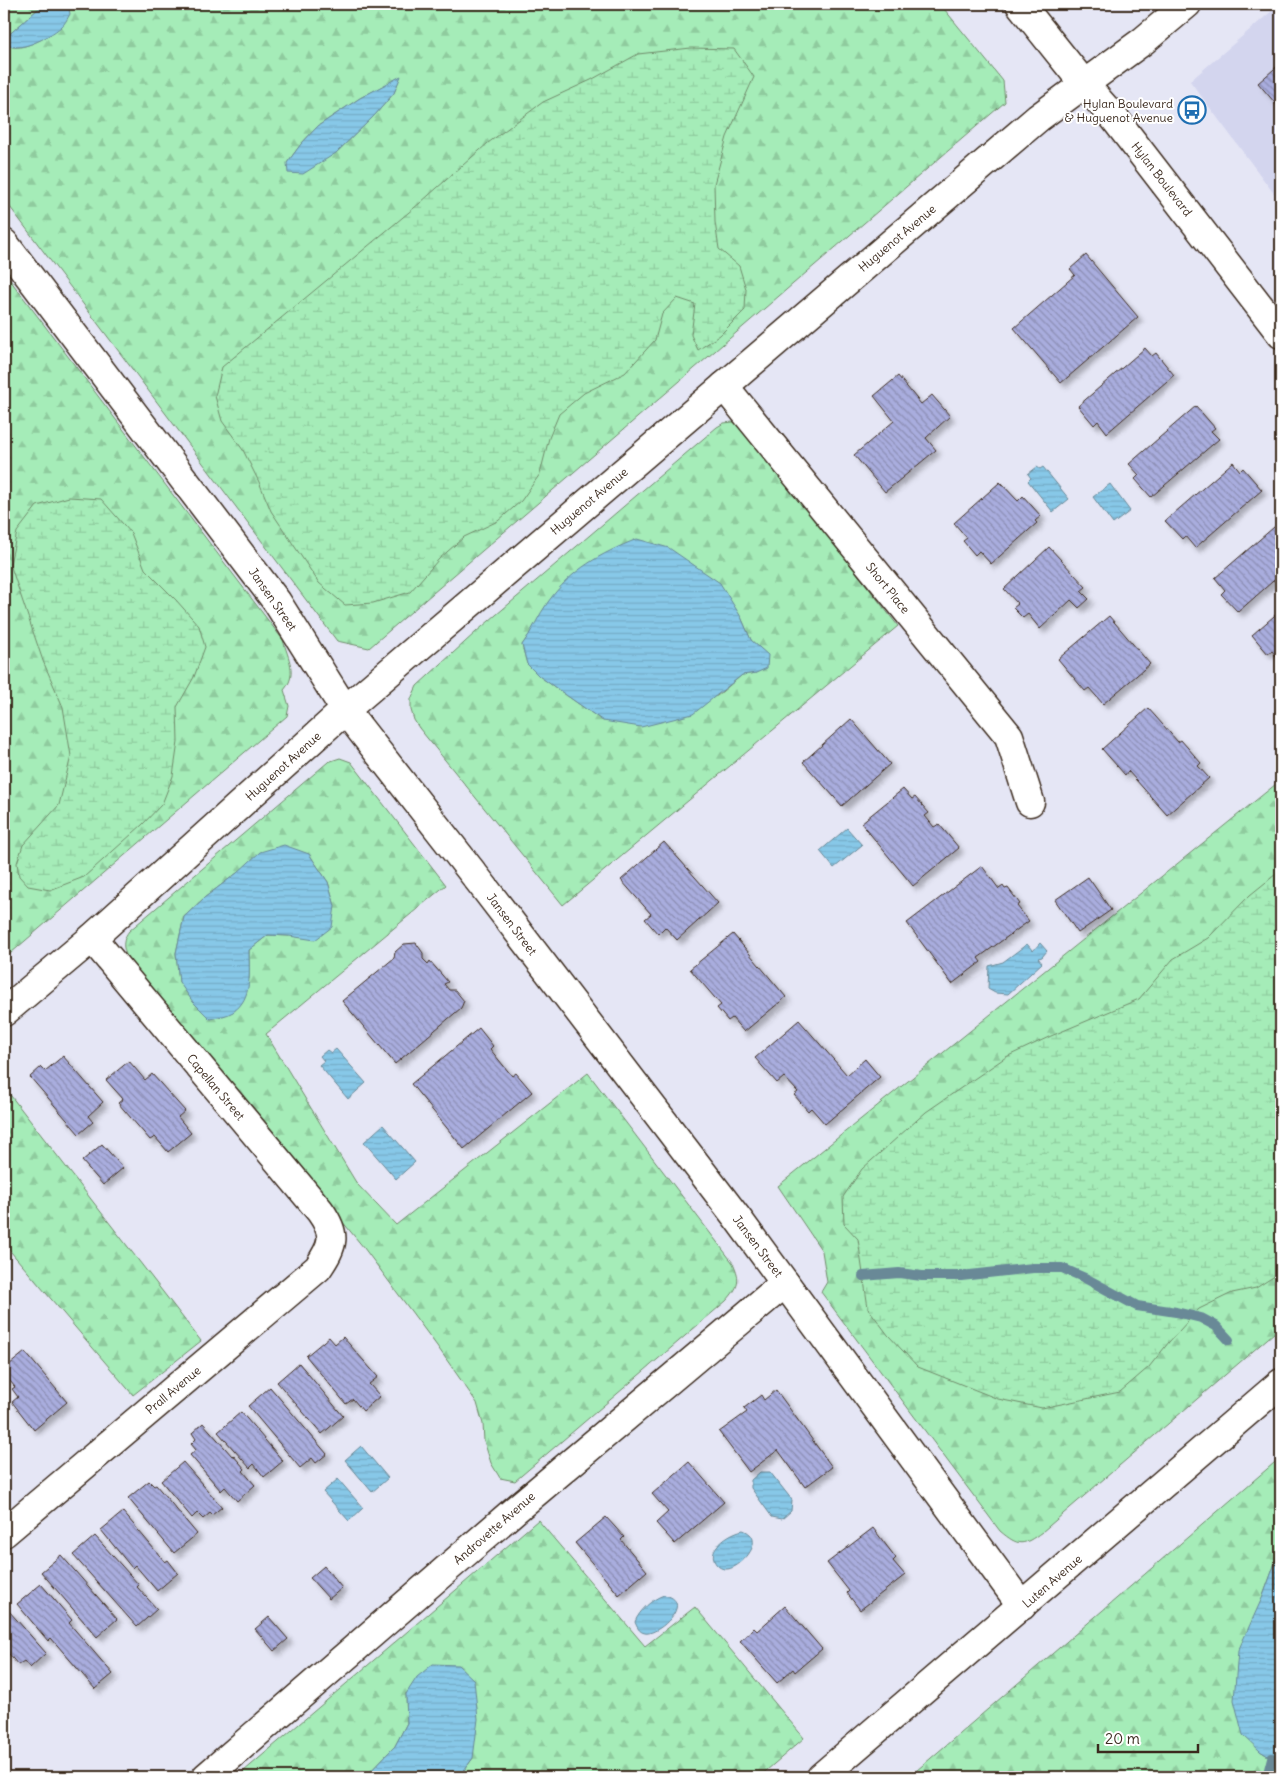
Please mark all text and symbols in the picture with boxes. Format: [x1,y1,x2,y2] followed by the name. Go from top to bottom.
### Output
[1177,95,1207,125] bus stop icon: Hylan Boulevard & Huguenot Avenue
[1065,96,1173,125] place label: Hylan Boulevard & Huguenot Avenue
[1128,139,1196,219] street label: Hylan Boulevard
[855,201,939,275] street label: Huguenot Avenue
[547,464,631,538] street label: Huguenot Avenue
[863,559,913,617] street label: Short Place
[246,565,300,633] street label: Jansen Street
[242,728,324,804] street label: Huguenot Avenue
[484,890,540,958] street label: Jansen Street
[184,1051,248,1123] street label: Capellan Street
[730,1212,786,1280] street label: Jansen Street
[142,1363,204,1417] street label: Prall Avenue
[450,1489,538,1567] street label: Androvette Avenue
[1019,1551,1085,1611] street label: Luten Avenue
[1098,1721,1198,1753] scale bar
[1105,1729,1140,1748] text: 20 m

